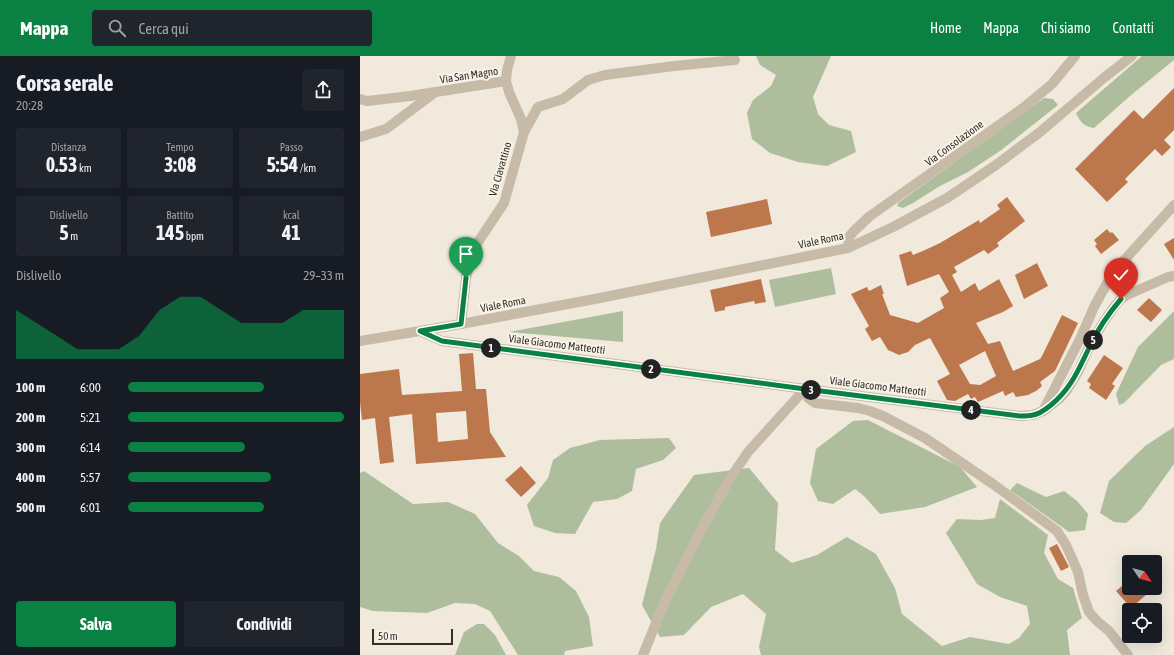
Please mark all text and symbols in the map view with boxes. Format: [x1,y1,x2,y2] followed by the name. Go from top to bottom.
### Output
[92,10,372,46] search box
[20,17,68,39] text: Mappa
[106,17,128,39] icon: search
[138,20,189,37] text: Cerca qui
[930,20,961,36] text: Home
[983,20,1019,36] text: Mappa
[1041,20,1091,36] text: Chi siamo
[1113,20,1154,36] text: Contatti
[439,64,499,86] street label: Via San Magno
[302,69,344,111] button: share
[16,70,113,96] text: Corsa serale
[16,98,43,113] text: 20:28
[923,118,985,168] street label: Via Consolazione
[487,140,513,198] street label: Via Ciavattino
[51,141,86,153] text: Distanza
[166,141,194,153] text: Tempo
[280,141,303,153] text: Passo
[46,153,77,176] text: 0.53
[164,153,196,176] text: 3:08
[266,153,298,176] text: 5:54
[77,162,92,174] text: km
[298,162,316,174] text: /km
[50,209,88,221] text: Dislivello
[166,209,194,221] text: Battito
[283,209,300,221] text: kcal
[59,221,69,244] text: 5
[156,221,184,244] text: 145
[282,221,301,244] text: 41
[797,229,845,251] street label: Viale Roma
[69,230,78,242] text: m
[184,230,204,242] text: bpm
[449,237,483,278] pin
[455,243,477,265] icon: arrive
[1104,258,1138,299] pin
[1110,264,1132,286] icon: check
[16,268,61,283] text: Dislivello
[303,268,344,283] text: 29–33 m
[479,294,527,314] street label: Viale Roma
[1083,330,1103,350] pin: 5
[508,332,606,356] street label: Viale Giacomo Matteotti
[1090,334,1096,346] text: 5
[481,338,501,358] pin: 1
[488,342,494,354] text: 1
[641,359,661,379] pin: 2
[648,363,654,375] text: 2
[829,374,927,398] street label: Viale Giacomo Matteotti
[16,380,45,395] text: 100 m
[80,380,101,395] text: 6:00
[801,380,821,400] pin: 3
[808,384,814,396] text: 3
[961,400,981,420] pin: 4
[968,404,974,416] text: 4
[16,410,45,425] text: 200 m
[80,410,101,425] text: 5:21
[16,440,45,455] text: 300 m
[80,440,101,455] text: 6:14
[16,470,45,485] text: 400 m
[80,470,101,485] text: 5:57
[16,500,45,515] text: 500 m
[80,500,101,515] text: 6:01
[1122,555,1162,595] north arrow
[1122,555,1162,643] map controls
[16,601,176,647] button: Salva
[184,601,344,647] button: Condividi
[1122,603,1162,643] button: locate
[372,627,453,646] scale bar
[378,630,398,642] text: 50 m

